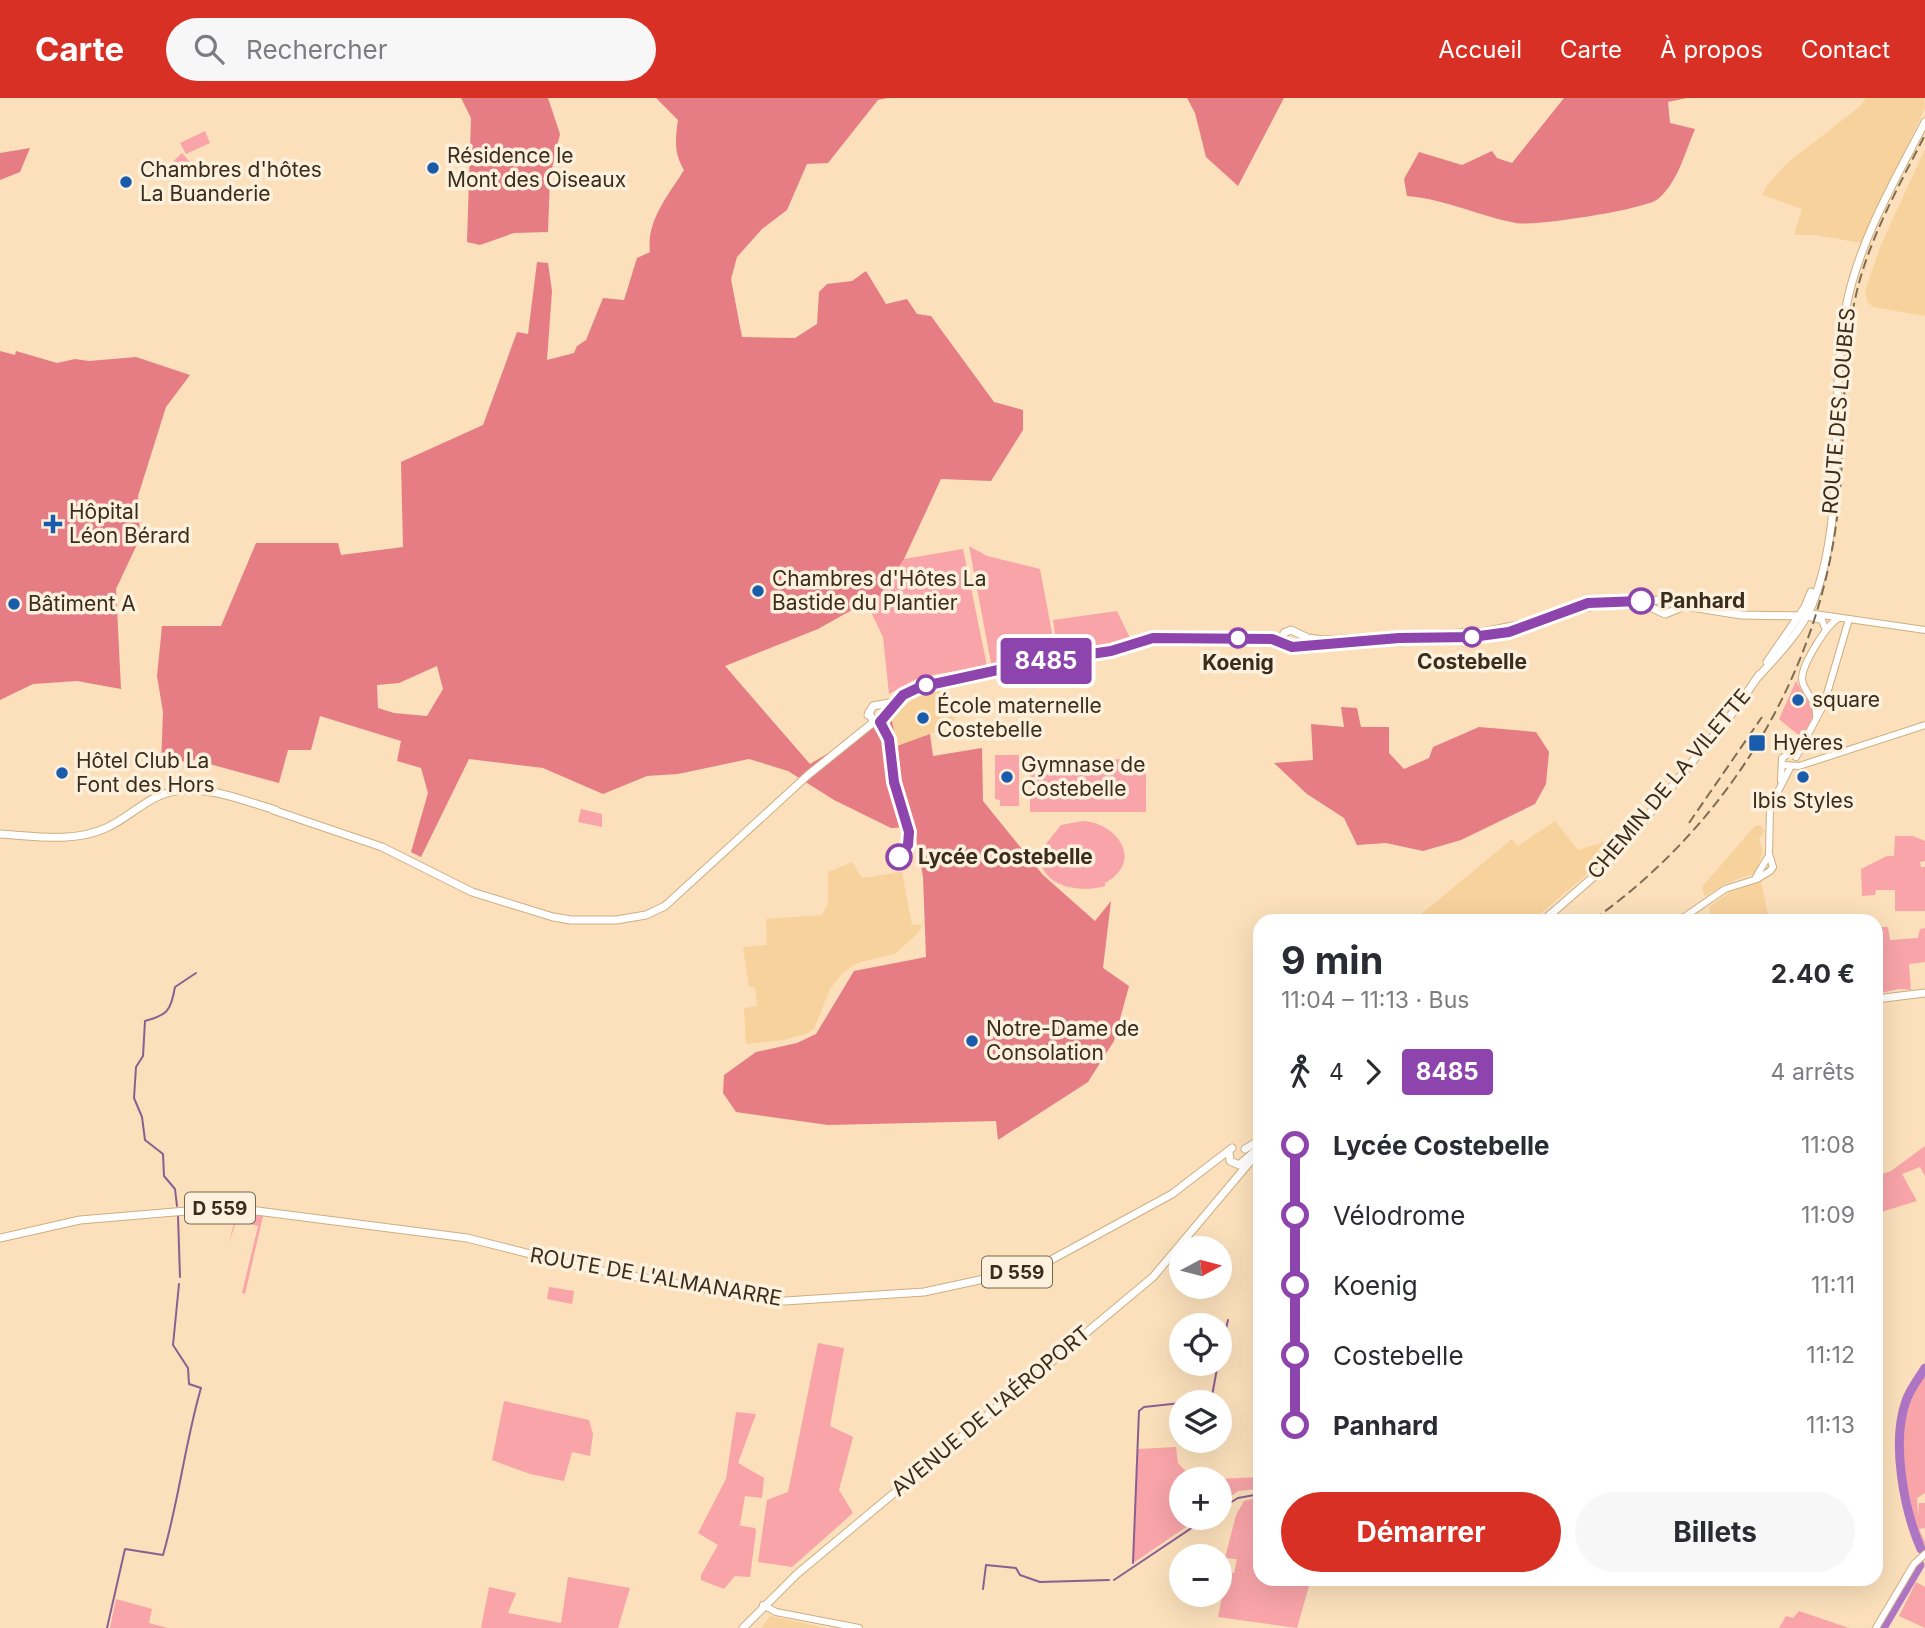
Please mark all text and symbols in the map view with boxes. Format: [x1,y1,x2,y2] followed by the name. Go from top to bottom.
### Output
[166,18,656,81] search box
[35,29,124,69] text: Carte
[190,30,228,68] icon: search
[246,34,388,65] text: Rechercher
[1438,35,1522,64] text: Accueil
[1560,35,1622,64] text: Carte
[1660,35,1763,64] text: À propos
[1801,35,1890,64] text: Contact
[447,143,626,192] place label: Résidence le Mont des Oiseaux
[140,157,322,206] place label: Chambres d'hôtes La Buanderie
[425,160,441,176] marker: Résidence le Mont des Oiseaux
[118,174,134,190] marker: Chambres d'hôtes La Buanderie
[1817,307,1860,515] street label: ROUTE DES LOUBES
[69,499,190,548] place label: Hôpital Léon Bérard
[43,514,63,534] marker: Hôpital Léon Bérard
[772,566,987,615] place label: Chambres d'Hôtes La Bastide du Plantier
[750,583,766,599] marker: Chambres d'Hôtes La Bastide du Plantier
[1628,588,1654,614] marker: Panhard
[1660,588,1745,613] place label: Panhard
[28,591,136,616] place label: Bâtiment A
[6,596,22,612] marker: Bâtiment A
[1462,627,1482,647] marker: Costebelle
[1228,628,1248,648] marker: Koenig
[997,638,1095,684] line badge: 8485
[1015,646,1077,675] text: 8485
[1417,649,1527,674] place label: Costebelle
[1202,650,1274,675] place label: Koenig
[916,675,936,695] unlabelled marker
[1582,684,1755,884] street label: CHEMIN DE LA VILETTE
[1812,687,1880,712] place label: square
[937,692,1102,742] place label: École maternelle Costebelle
[1790,692,1806,708] marker: square
[915,710,931,726] marker: École maternelle Costebelle
[1773,730,1843,755] place label: Hyères
[1747,733,1767,753] marker: Hyères
[76,748,215,797] place label: Hôtel Club La Font des Hors
[1021,752,1145,801] place label: Gymnase de Costebelle
[54,765,70,781] marker: Hôtel Club La Font des Hors
[999,769,1015,785] marker: Gymnase de Costebelle
[1795,769,1811,785] marker: Ibis Styles
[1752,788,1854,813] place label: Ibis Styles
[886,844,912,870] marker: Lycée Costebelle
[918,844,1093,869] place label: Lycée Costebelle
[1281,937,1383,983] text: 9 min
[1771,958,1855,989] text: 2.40 €
[1281,986,1469,1014] text: 11:04 – 11:13 · Bus
[986,1016,1139,1065] place label: Notre-Dame de Consolation
[964,1033,980,1049] marker: Notre-Dame de Consolation
[1281,1053,1319,1091] icon: walk
[1354,1053,1392,1091] icon: forward
[1416,1057,1479,1086] text: 8485
[1329,1058,1344,1086] text: 4
[1771,1058,1855,1086] text: 4 arrêts
[1333,1130,1550,1161] text: Lycée Costebelle
[1801,1131,1855,1159] text: 11:08
[185,1192,255,1224] road number: D 559
[1333,1200,1465,1231] text: Vélodrome
[1801,1201,1855,1229] text: 11:09
[1169,1236,1232,1298] north arrow
[1169,1236,1232,1607] map controls
[528,1242,784,1311] street label: ROUTE DE L'ALMANARRE
[982,1256,1052,1288] road number: D 559
[1333,1270,1418,1301] text: Koenig
[1811,1271,1855,1299] text: 11:11
[1169,1313,1232,1376] button: locate
[886,1319,1095,1501] street label: AVENUE DE L'AÉROPORT
[1333,1340,1464,1371] text: Costebelle
[1806,1341,1855,1369] text: 11:12
[1169,1390,1232,1453] button: layers
[1333,1410,1438,1441] text: Panhard
[1806,1411,1855,1439] text: 11:13
[1169,1467,1232,1530] button: +
[1281,1492,1561,1572] button: Démarrer
[1575,1492,1855,1572] button: Billets
[1169,1544,1232,1607] button: −

